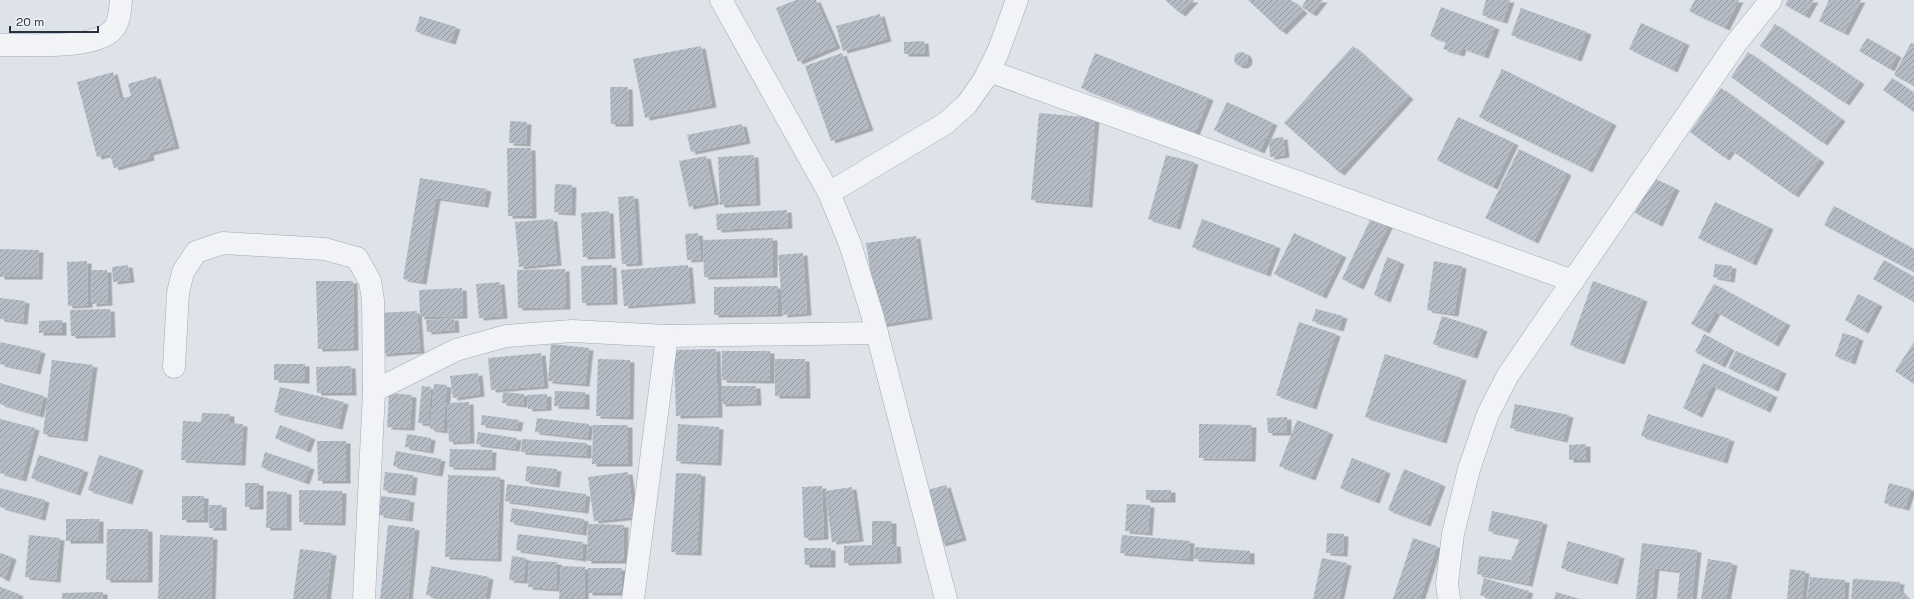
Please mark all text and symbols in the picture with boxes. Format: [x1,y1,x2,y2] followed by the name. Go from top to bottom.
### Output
[10,8,98,34] scale bar
[16,14,44,30] text: 20 m

